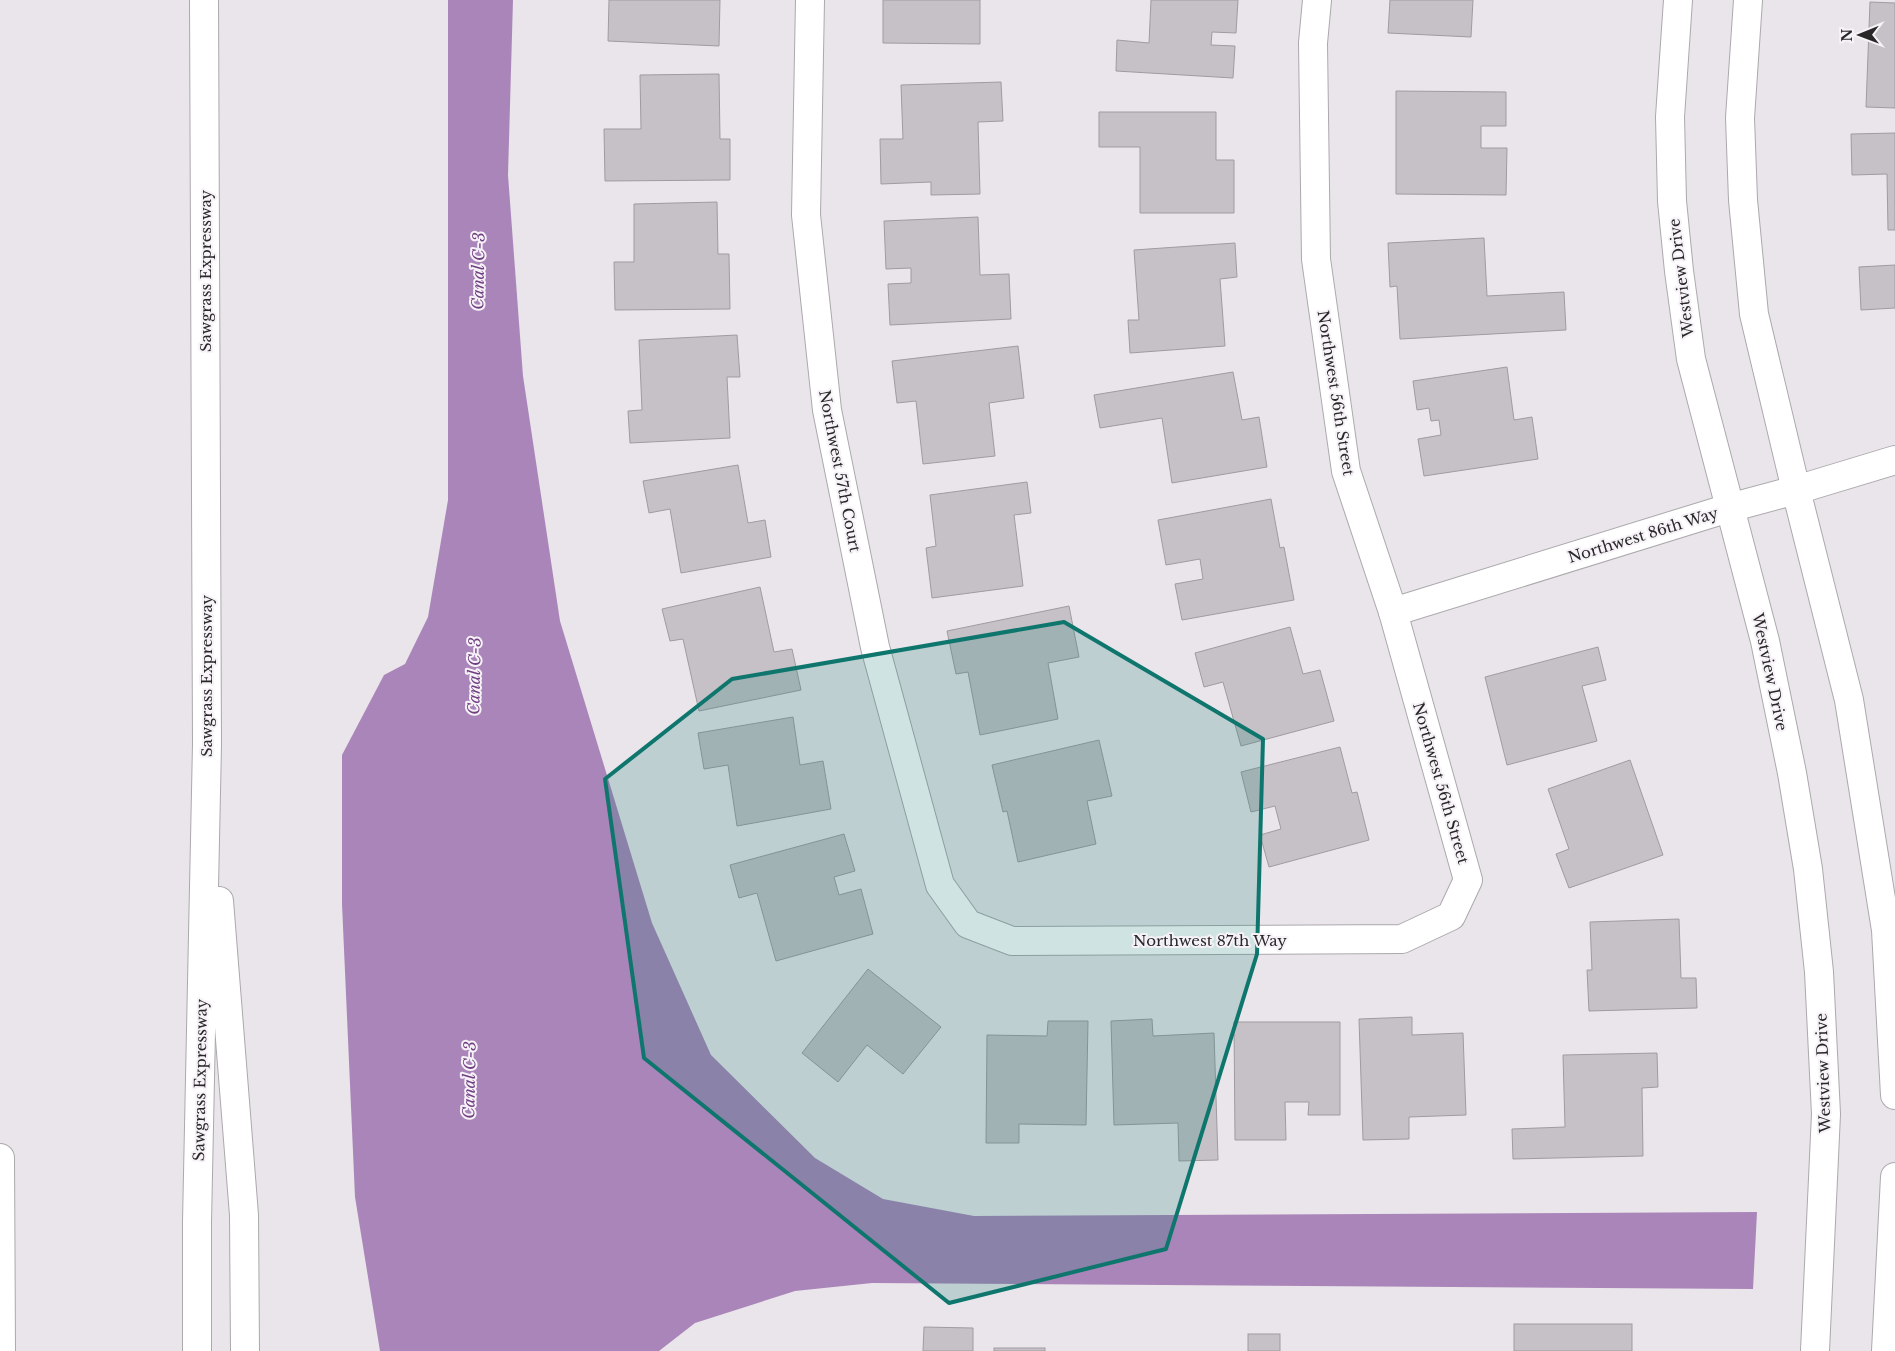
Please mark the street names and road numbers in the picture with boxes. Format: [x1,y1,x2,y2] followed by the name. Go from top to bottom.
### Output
[196,189,215,352] street label: Sawgrass Expressway
[1664,217,1698,340] street label: Westview Drive
[1314,309,1359,477] street label: Northwest 56th Street
[815,388,865,554] street label: Northwest 57th Court
[1566,503,1721,567] street label: Northwest 86th Way
[197,594,216,757] street label: Sawgrass Expressway
[1748,610,1792,733] street label: Westview Drive
[1409,700,1473,866] street label: Northwest 56th Street
[1133,931,1287,950] street label: Northwest 87th Way
[189,998,211,1161] street label: Sawgrass Expressway
[1811,1013,1835,1134] street label: Westview Drive

